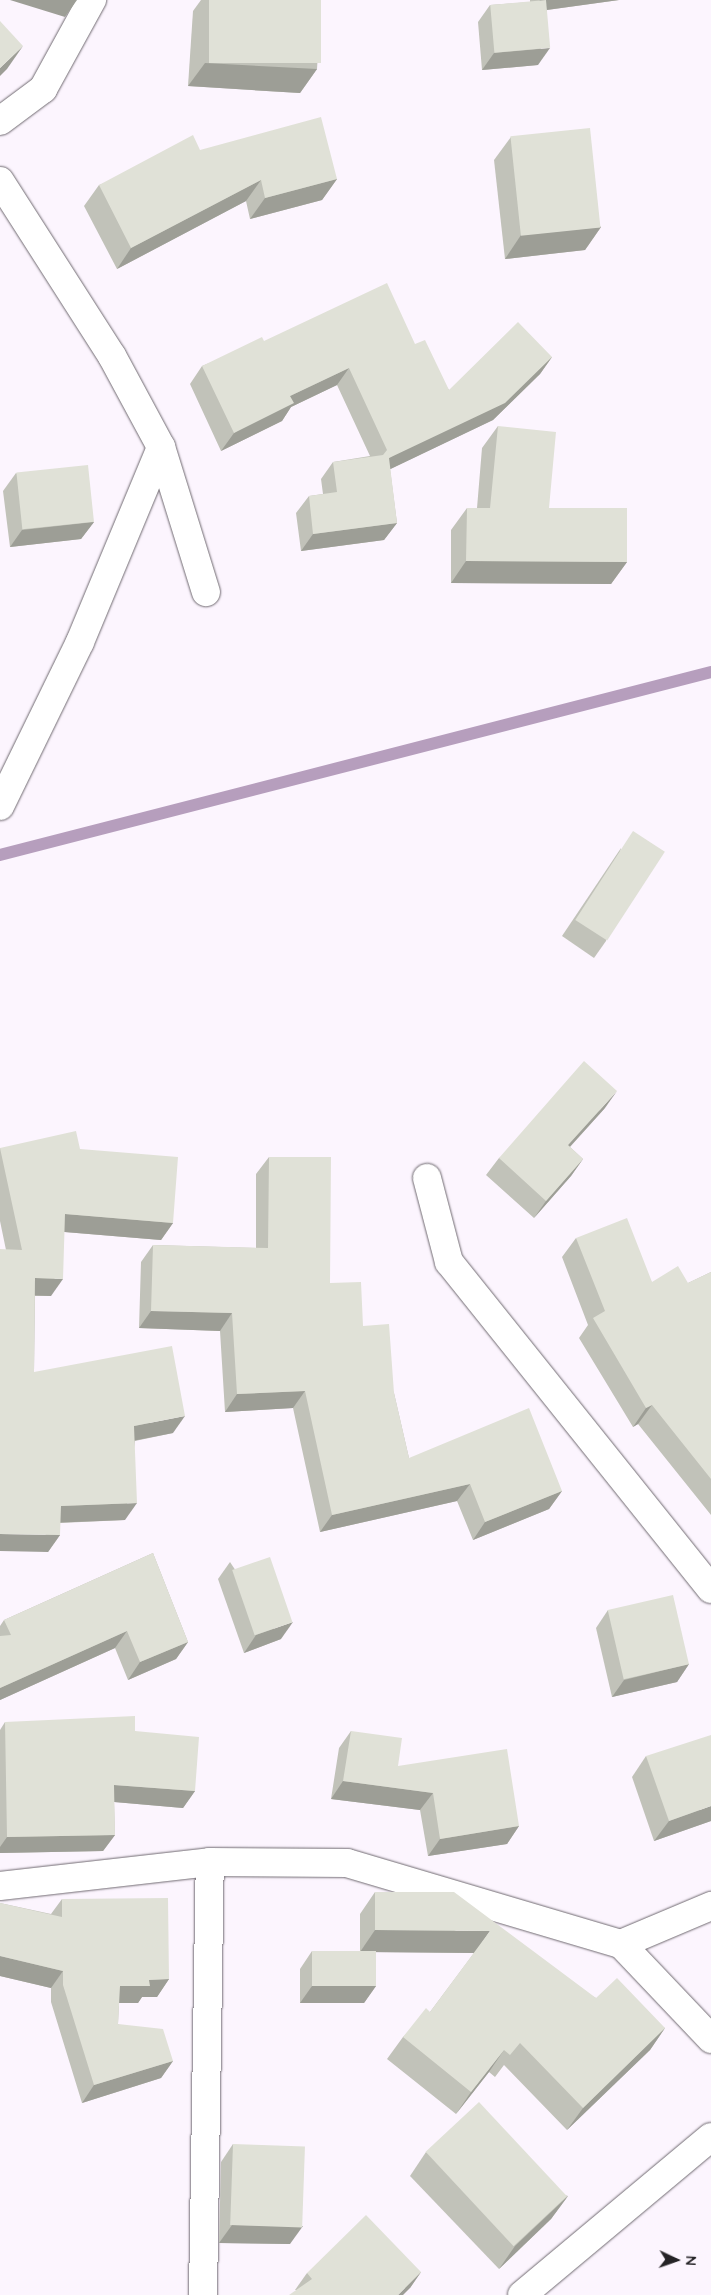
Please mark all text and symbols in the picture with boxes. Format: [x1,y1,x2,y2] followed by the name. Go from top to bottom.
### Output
[651,2235,701,2285] north arrow
[682,2255,700,2266] text: N

